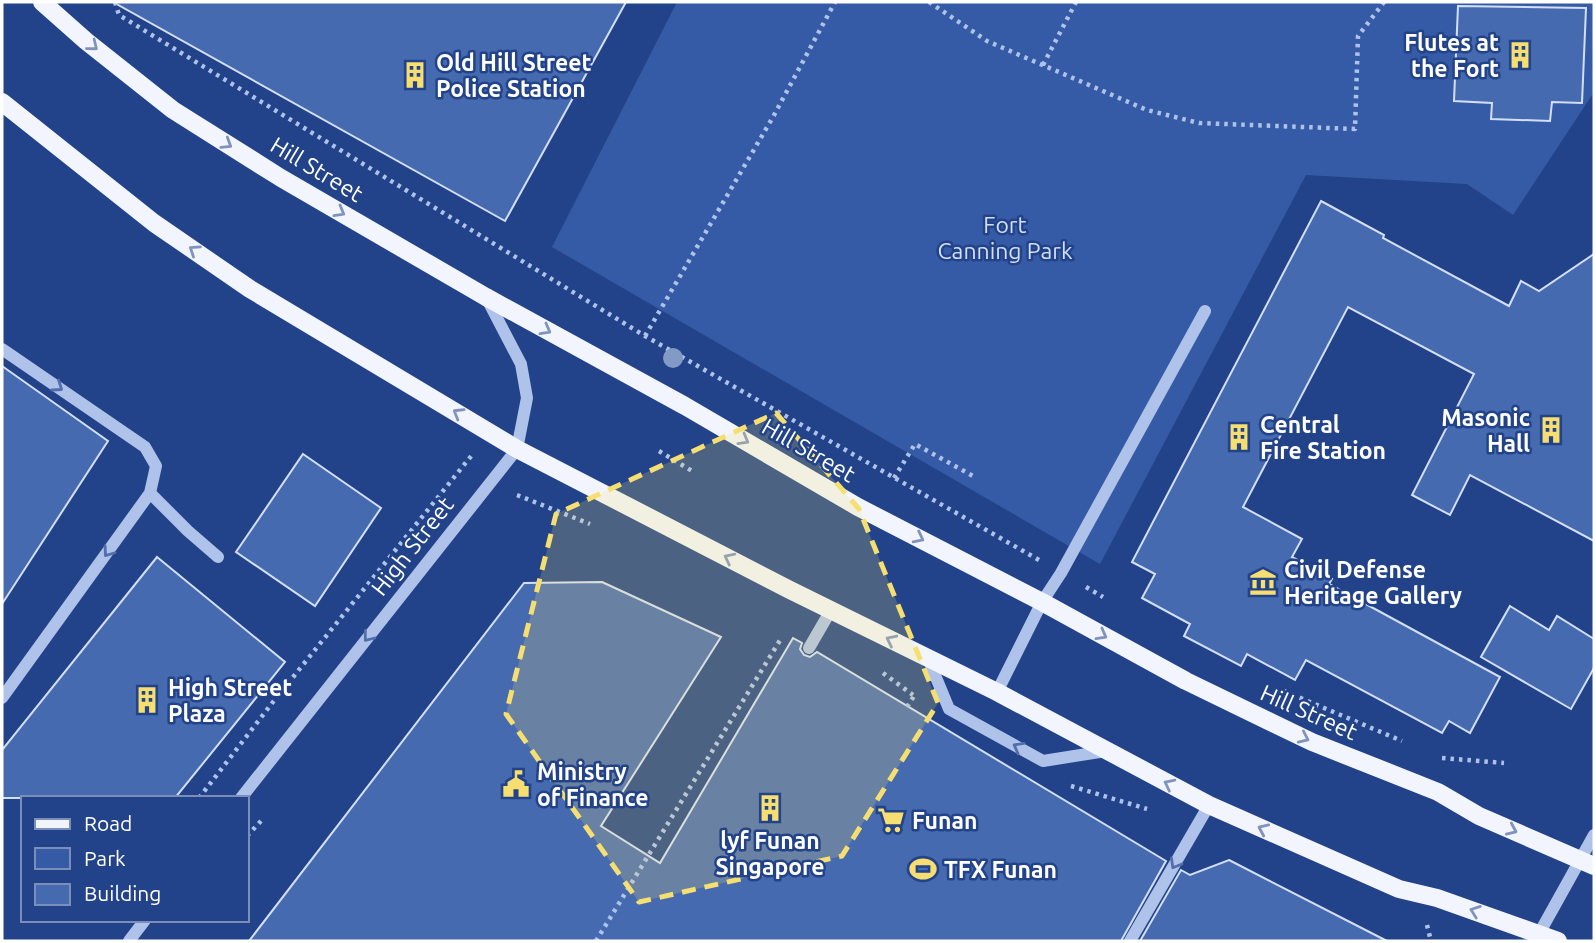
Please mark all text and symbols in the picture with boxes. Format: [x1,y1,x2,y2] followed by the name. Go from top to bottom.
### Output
[1404,30,1499,81] place label: Flutes at the Fort
[86,38,98,51] one-way arrow
[1505,40,1535,70] building icon: Flutes at the Fort
[436,50,592,101] place label: Old Hill Street Police Station
[400,60,430,90] building icon: Old Hill Street Police Station
[266,132,368,206] street label: Hill Street
[220,135,233,148] one-way arrow
[333,204,345,217] one-way arrow
[937,212,1073,263] park label: Fort Canning Park
[189,246,202,258] one-way arrow
[538,321,551,335] one-way arrow
[50,379,63,391] one-way arrow
[1441,405,1530,456] place label: Masonic Hall
[453,409,466,422] one-way arrow
[1260,412,1386,463] place label: Central Fire Station
[758,413,860,487] street label: Hill Street
[1536,415,1566,445] building icon: Masonic Hall
[1224,422,1254,452] building icon: Central Fire Station
[737,432,750,445] one-way arrow
[366,492,458,600] street label: High Street
[912,530,924,543] one-way arrow
[103,544,116,557] one-way arrow
[724,553,737,567] one-way arrow
[1284,557,1462,608] place label: Civil Defense Heritage Gallery
[1248,567,1278,597] museum icon: Civil Defense Heritage Gallery
[1094,627,1107,640] one-way arrow
[363,629,376,641] one-way arrow
[886,635,899,649] one-way arrow
[168,675,292,726] place label: High Street Plaza
[1257,680,1361,744] street label: Hill Street
[132,685,162,715] building icon: High Street Plaza
[1297,730,1309,744] one-way arrow
[1013,742,1025,755] one-way arrow
[537,759,649,810] place label: Ministry of Finance
[501,769,531,799] public building icon: Ministry of Finance
[1164,778,1176,792] one-way arrow
[755,793,785,823] building icon: lyf Funan Singapore
[21,796,248,922] legend
[876,805,906,835] supermarket icon: Funan
[912,808,977,833] place label: Funan
[84,811,132,835] text: Road
[1505,822,1517,836] one-way arrow
[1258,823,1271,837] one-way arrow
[715,828,825,879] place label: lyf Funan Singapore
[84,846,126,870] text: Park
[908,854,938,884] sports icon: TFX Funan
[1170,856,1183,869] one-way arrow
[944,857,1057,882] place label: TFX Funan
[84,881,161,905] text: Building
[1469,905,1482,919] one-way arrow

